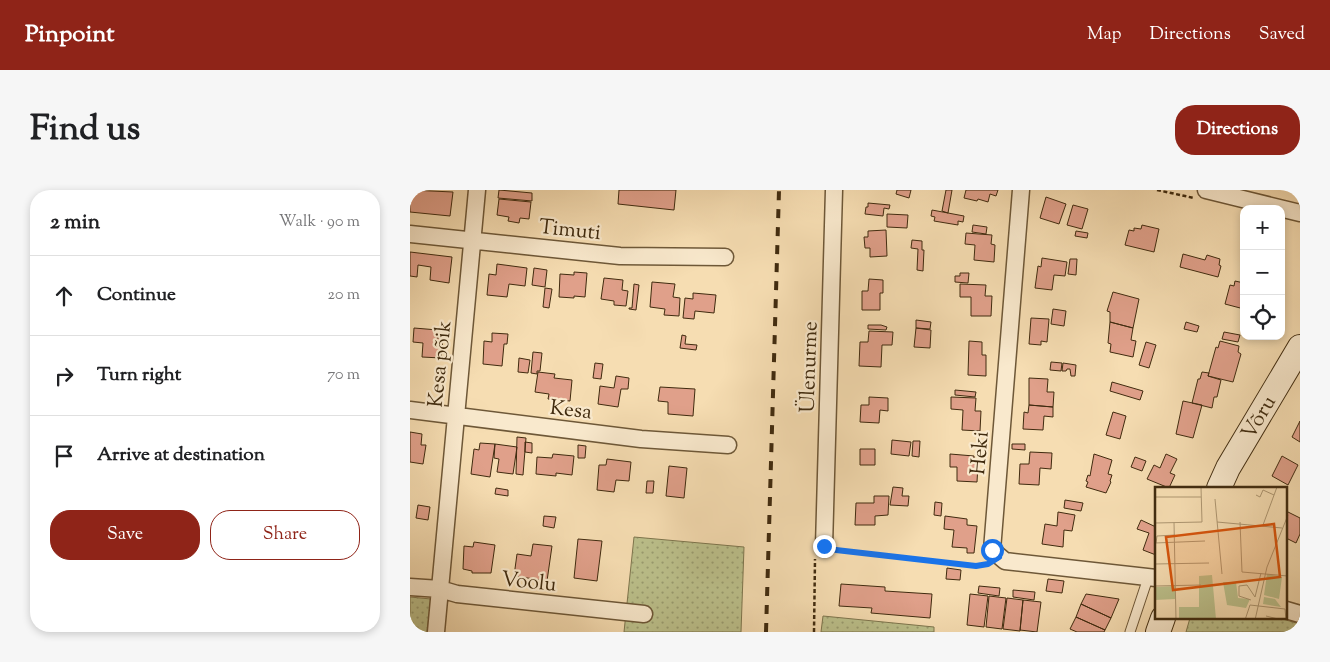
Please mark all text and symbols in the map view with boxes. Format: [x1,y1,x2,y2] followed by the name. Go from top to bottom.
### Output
[25,18,114,52] text: Pinpoint
[1087,22,1122,48] text: Map
[1150,22,1231,48] text: Directions
[1259,22,1305,48] text: Saved
[30,105,140,156] text: Find us
[1175,105,1300,155] button: Directions
[1240,205,1285,340] map controls
[1240,205,1285,250] button: +
[50,208,100,238] text: 2 min
[279,211,360,234] text: Walk · 90 m
[537,213,602,249] street label: Timuti
[1240,250,1285,295] button: −
[50,282,78,310] icon: ahead
[97,282,176,309] text: Continue
[327,284,360,307] text: 20 m
[1240,295,1285,340] button: locate
[422,319,461,409] street label: Kesa põik
[793,321,827,413] street label: Ülenurme
[50,362,78,390] icon: right
[97,362,181,389] text: Turn right
[327,364,360,387] text: 70 m
[1235,390,1285,446] street label: Võru
[548,394,594,428] street label: Kesa
[964,430,998,476] street label: Heki
[50,442,78,470] icon: arrive
[97,442,265,469] text: Arrive at destination
[1155,487,1288,620] inset map
[50,510,200,560] button: Save
[210,510,360,560] button: Share
[813,535,836,558] route end
[981,539,1004,562] route start
[500,565,558,601] street label: Voolu

